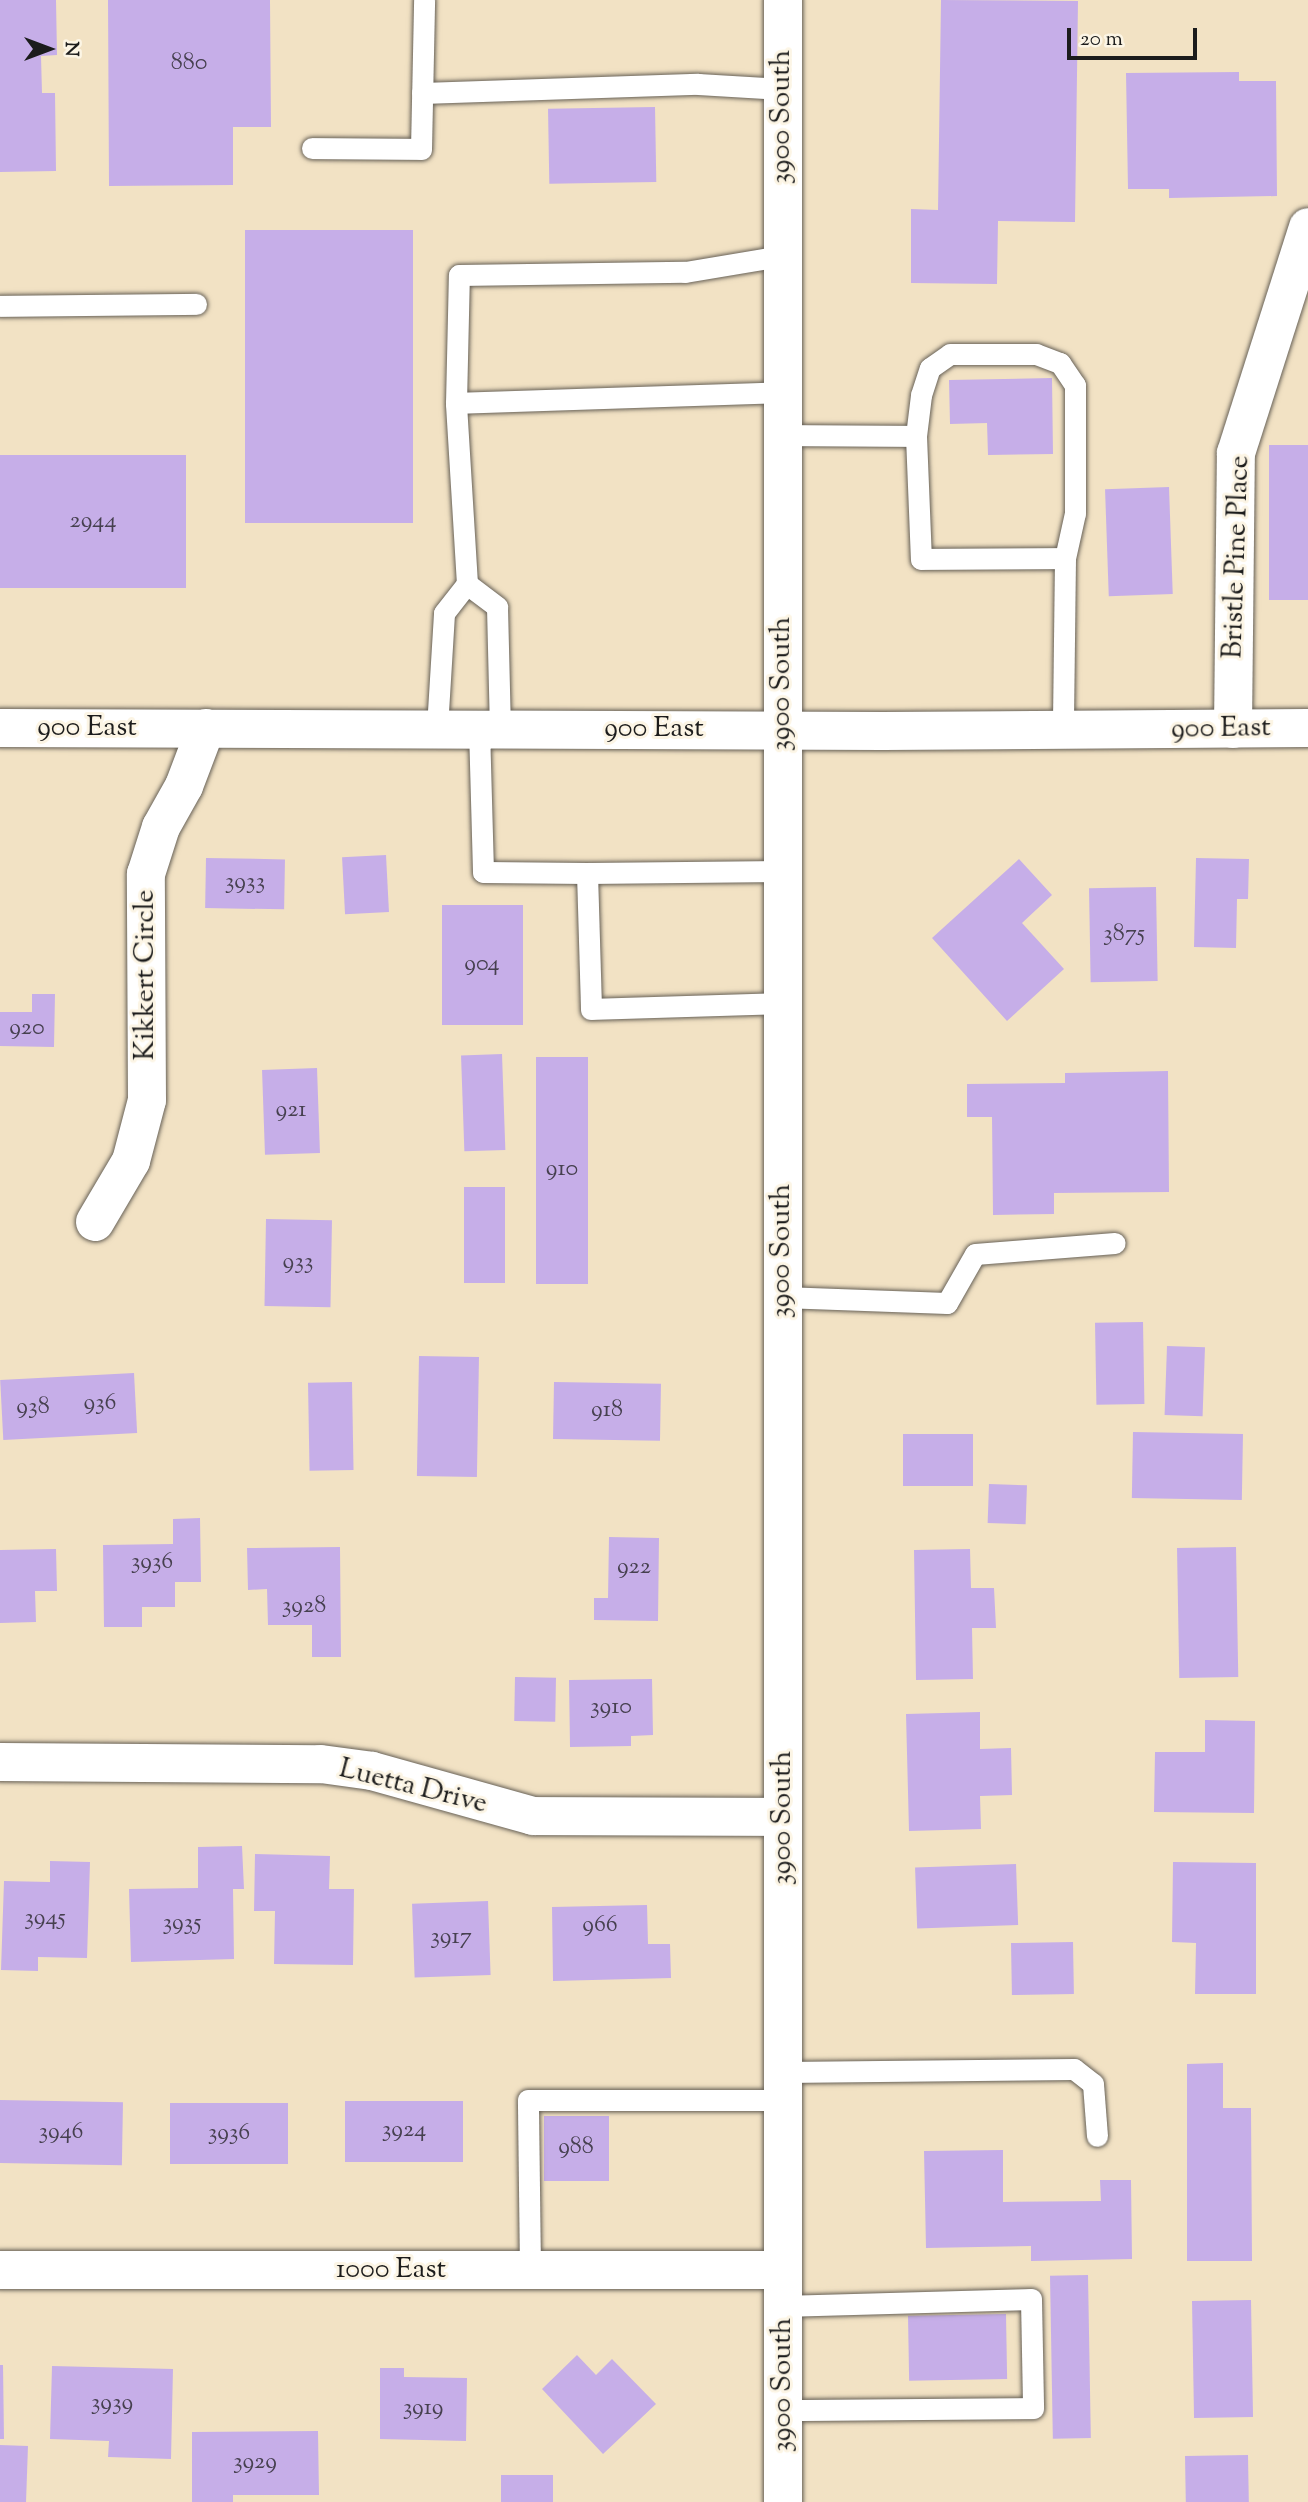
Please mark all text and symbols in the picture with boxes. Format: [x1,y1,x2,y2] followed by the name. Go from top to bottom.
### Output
[14,14,84,84] north arrow
[1070,14,1200,58] scale bar
[1080,25,1123,55] text: 20 m
[57,41,84,57] text: N
[171,50,207,78] house number: 880
[765,50,799,184] street label: 3900 South
[1217,455,1257,659] street label: Bristle Pine Place
[69,508,117,536] house number: 2944
[765,617,799,751] street label: 3900 South
[37,711,137,745] street label: 900 East
[1171,711,1271,747] street label: 900 East
[604,712,704,746] street label: 900 East
[225,869,265,897] house number: 3933
[129,890,163,1060] street label: Kikkert Circle
[1103,921,1145,949] house number: 3875
[464,951,500,979] house number: 904
[9,1015,45,1043] house number: 920
[275,1097,307,1125] house number: 921
[546,1156,578,1184] house number: 910
[765,1184,799,1318] street label: 3900 South
[282,1249,314,1277] house number: 933
[83,1390,117,1418] house number: 936
[16,1394,50,1422] house number: 938
[591,1397,623,1425] house number: 918
[131,1549,173,1577] house number: 3936
[617,1554,651,1582] house number: 922
[282,1593,326,1621] house number: 3928
[590,1694,632,1722] house number: 3910
[766,1751,800,1885] street label: 3900 South
[336,1752,490,1822] street label: Luetta Drive
[24,1905,66,1933] house number: 3945
[162,1910,202,1938] house number: 3935
[582,1912,618,1940] house number: 966
[430,1924,472,1952] house number: 3917
[382,2117,426,2145] house number: 3924
[39,2119,83,2147] house number: 3946
[208,2120,250,2148] house number: 3936
[558,2134,594,2162] house number: 988
[336,2253,446,2287] street label: 1000 East
[766,2318,800,2452] street label: 3900 South
[91,2390,133,2418] house number: 3939
[403,2395,443,2423] house number: 3919
[233,2449,277,2477] house number: 3929

